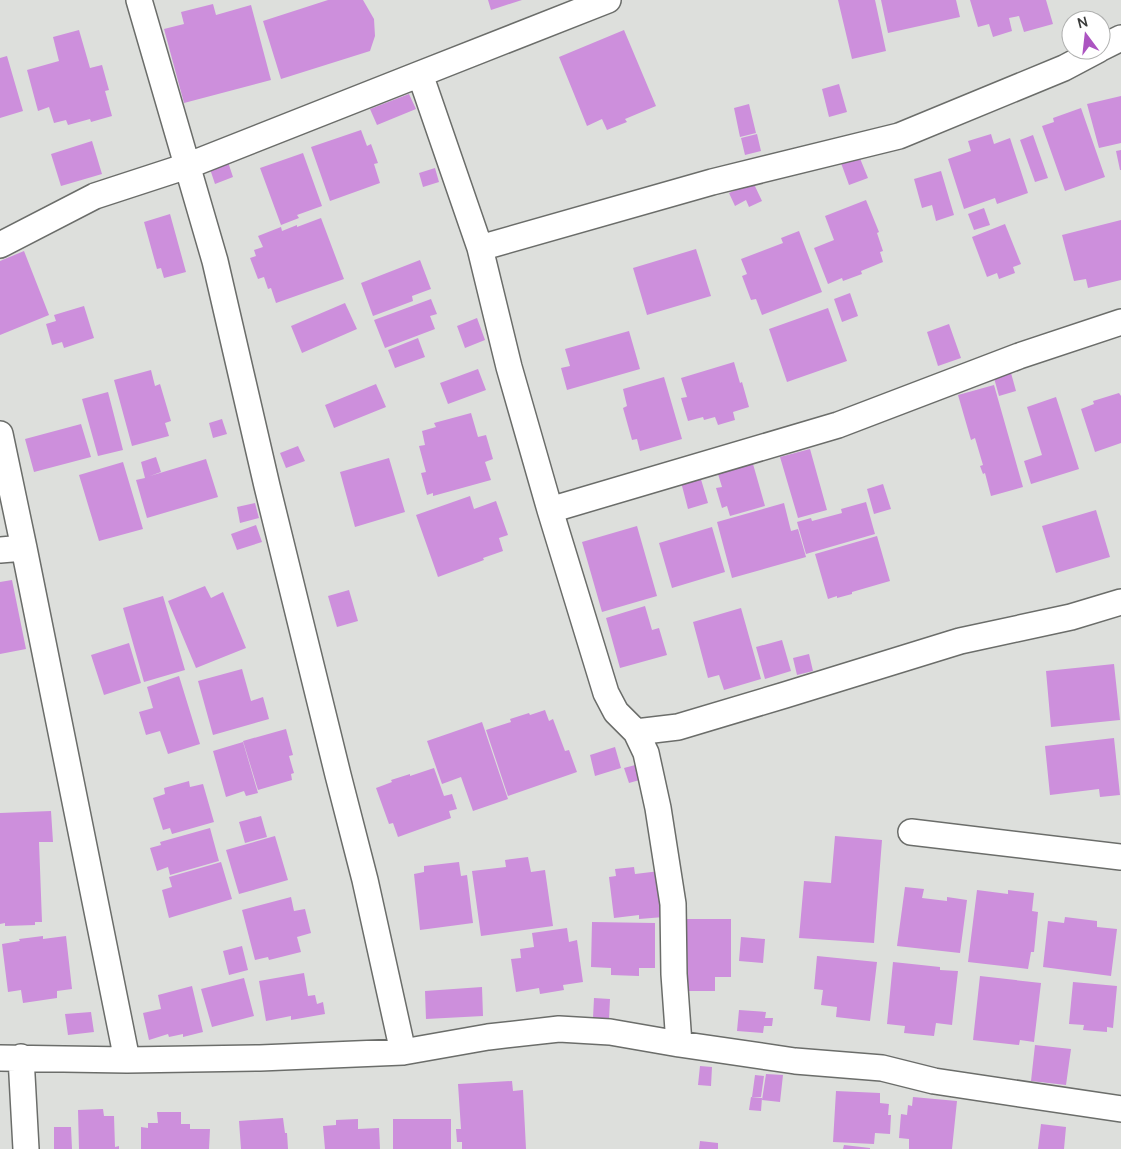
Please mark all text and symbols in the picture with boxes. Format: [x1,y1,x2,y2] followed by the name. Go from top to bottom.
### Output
[1061,10,1111,60] north arrow
[1075,11,1090,32] text: N

